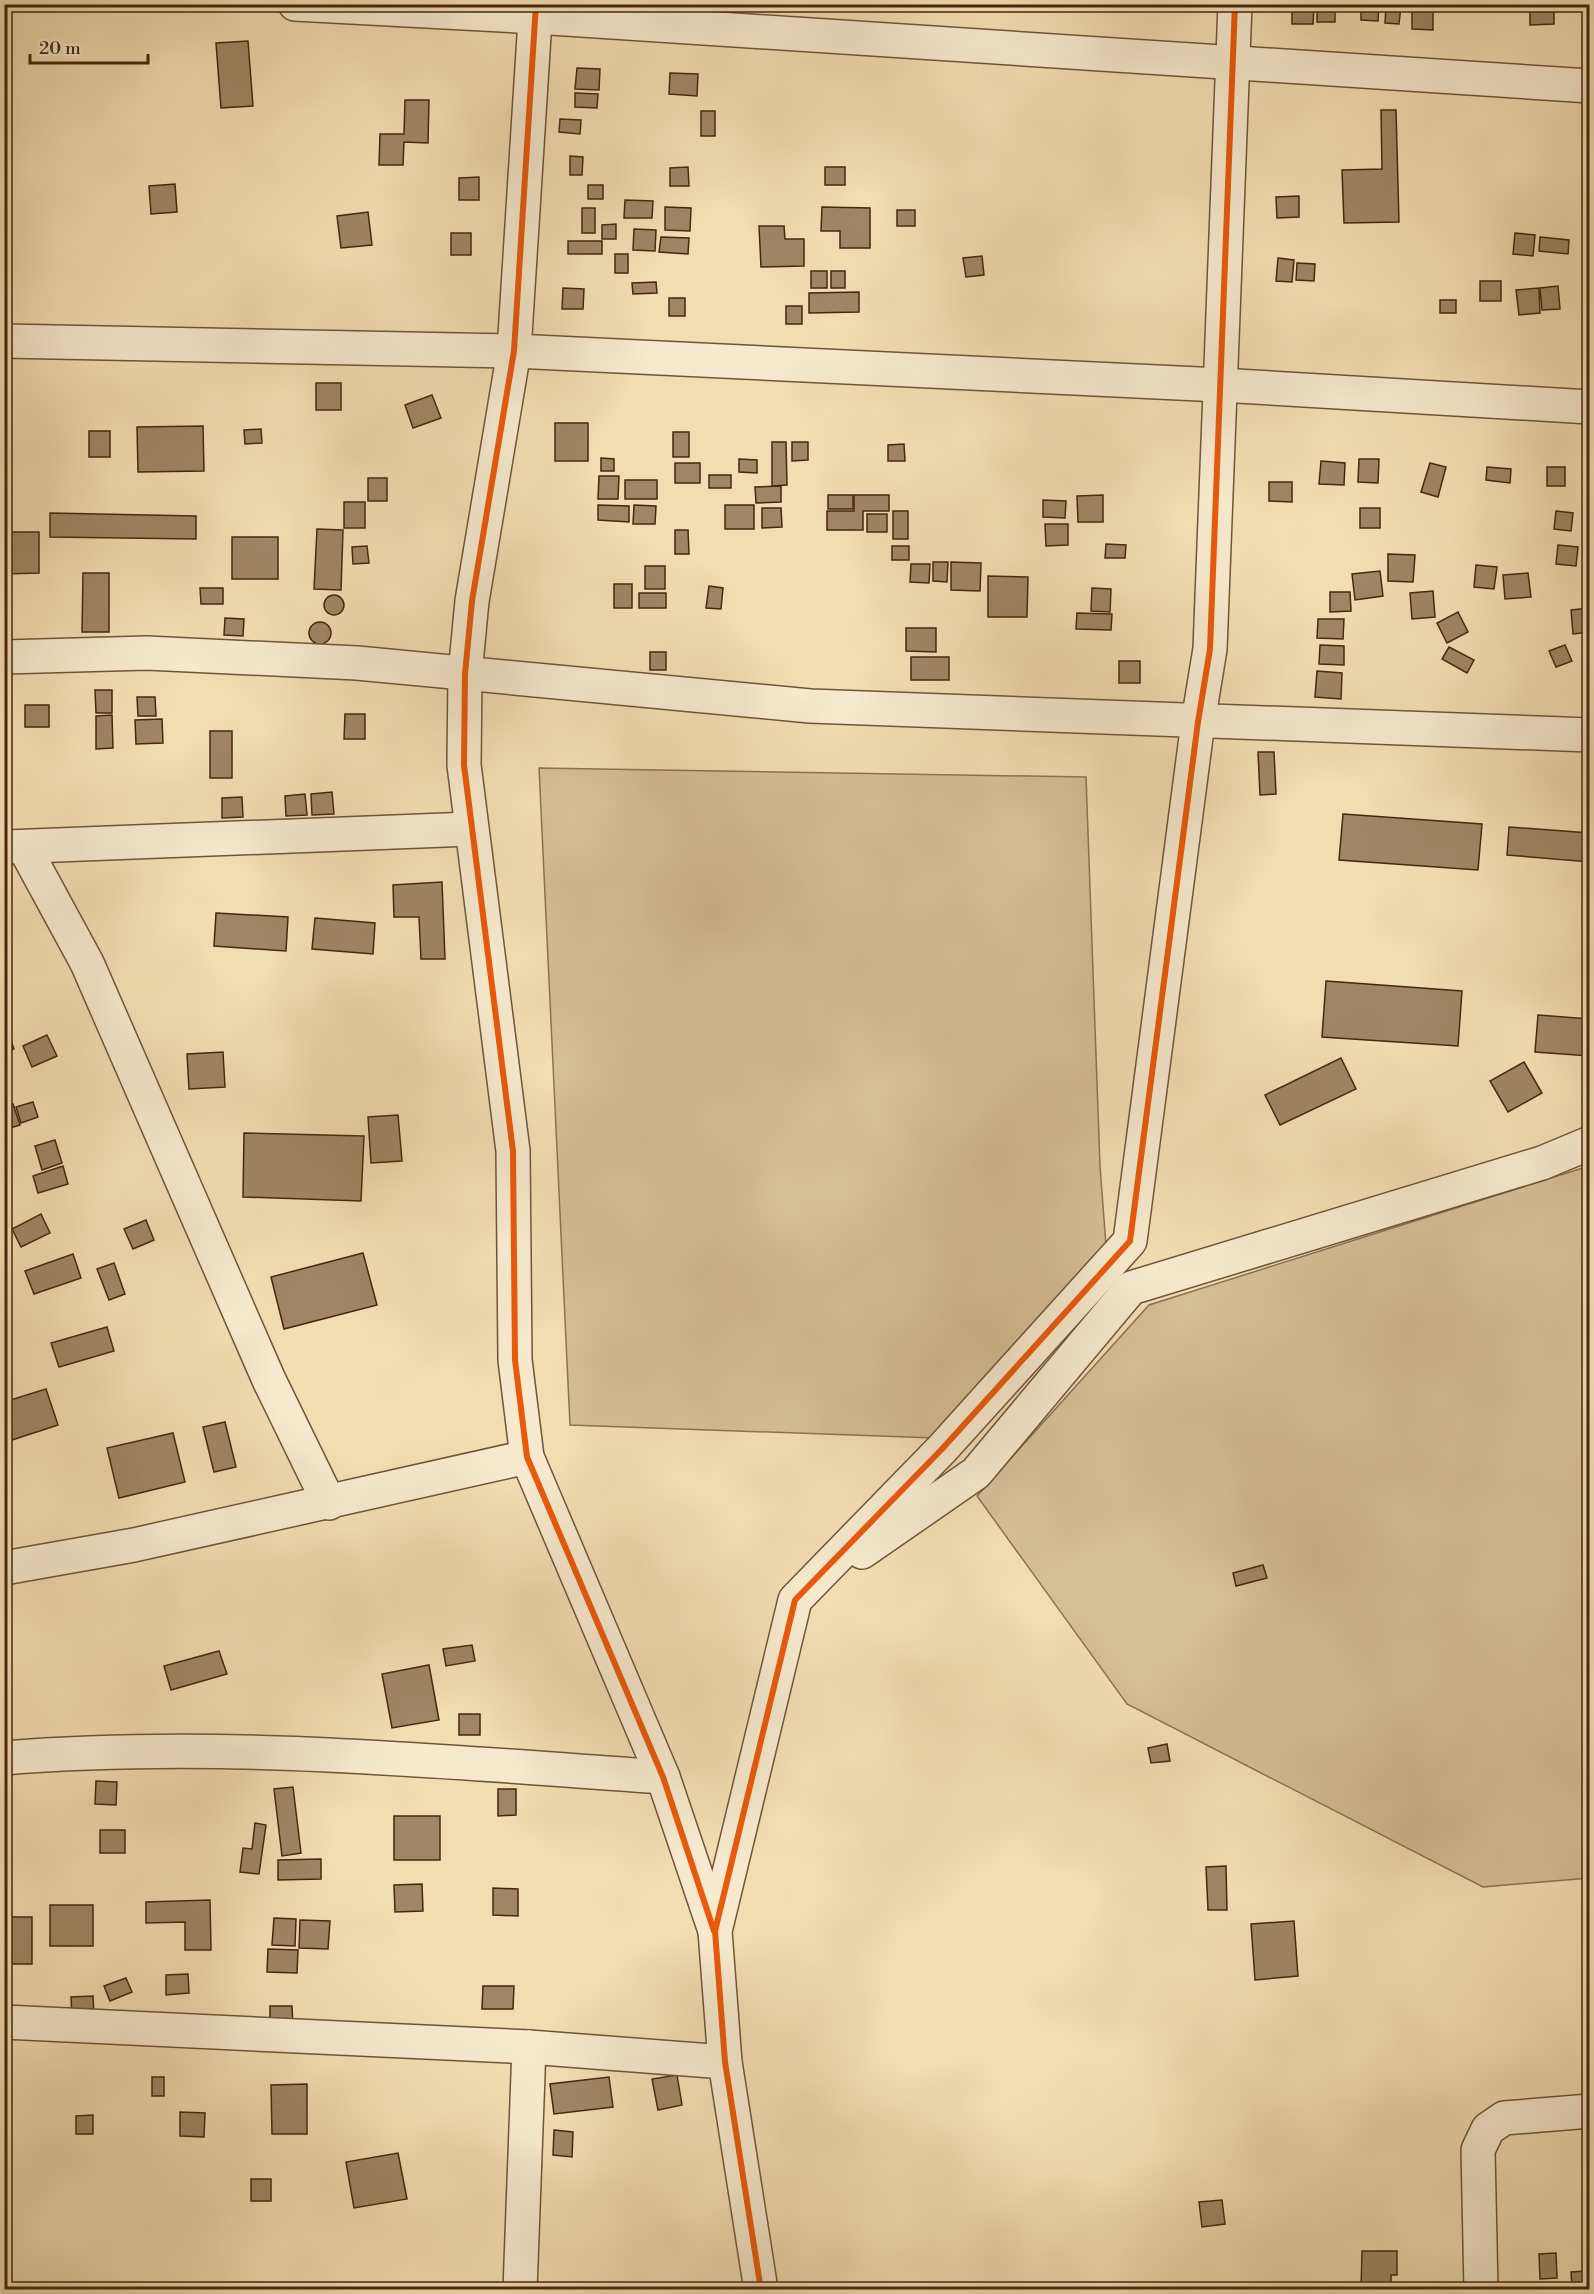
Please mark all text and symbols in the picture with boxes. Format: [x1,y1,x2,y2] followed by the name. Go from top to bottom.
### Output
[30,27,148,65] scale bar
[39,37,81,60] text: 20 m

